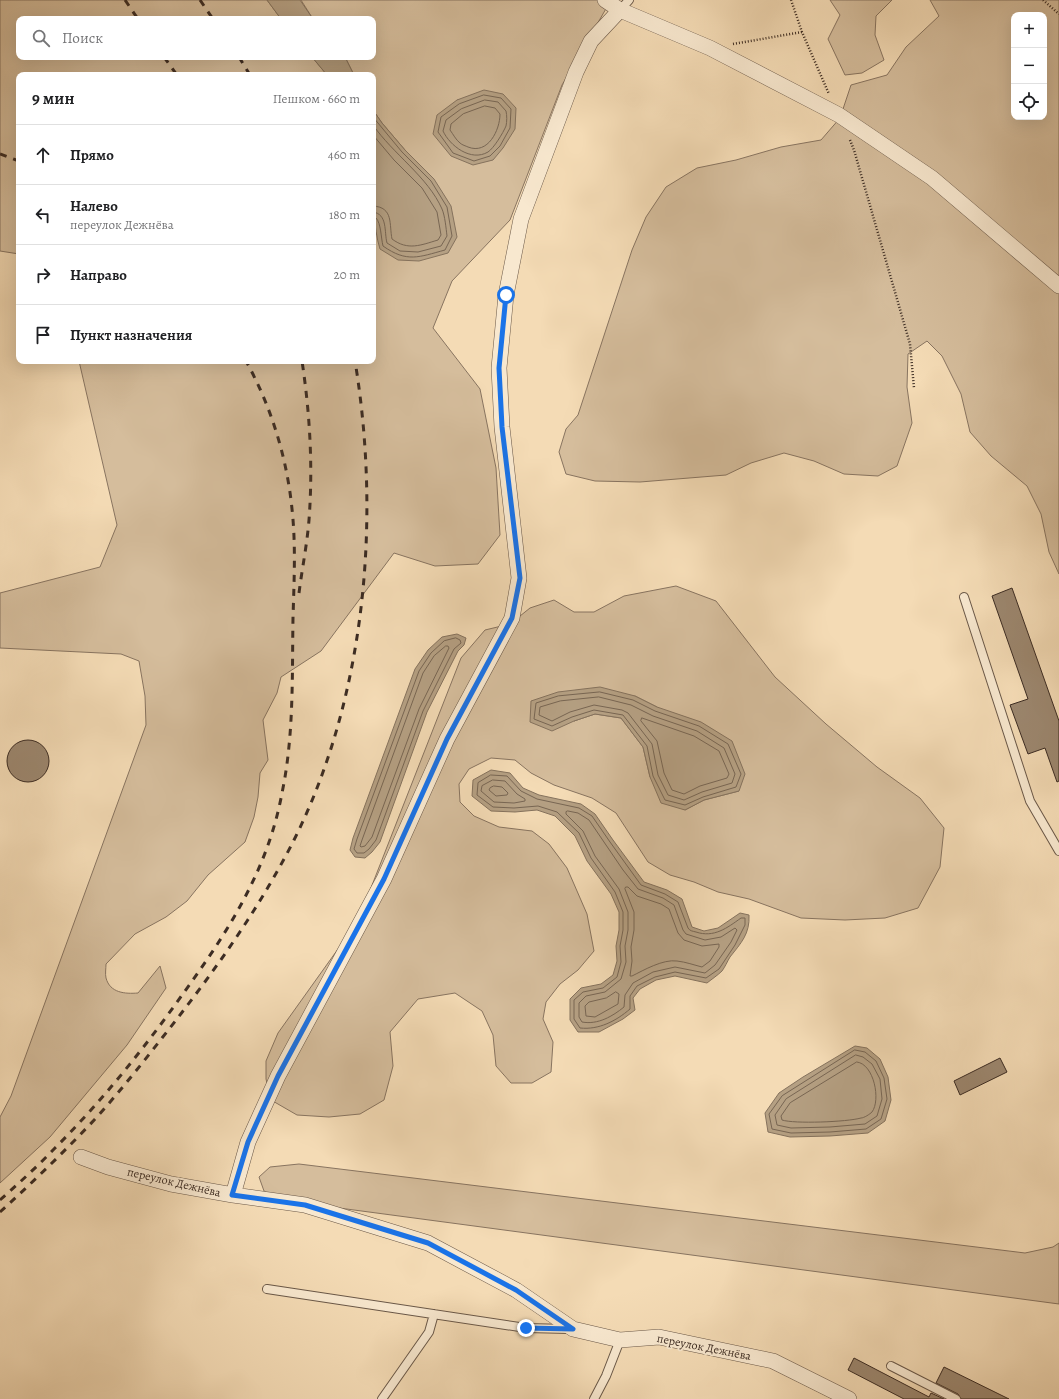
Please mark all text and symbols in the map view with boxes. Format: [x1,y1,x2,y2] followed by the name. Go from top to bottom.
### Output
[1011,12,1047,120] map controls
[1011,12,1047,48] button: +
[16,16,376,60] search box
[30,27,52,49] icon: search
[62,28,103,48] text: Поиск
[1011,48,1047,84] button: −
[1011,84,1047,120] button: locate
[32,87,74,110] text: 9 мин
[273,90,360,107] text: Пешком · 660 m
[32,144,54,166] icon: ahead
[70,145,114,165] text: Прямо
[328,146,360,163] text: 460 m
[70,196,118,216] text: Налево
[32,204,54,226] icon: left
[329,206,360,223] text: 180 m
[70,216,174,233] text: переулок Дежнёва
[32,264,54,286] icon: right
[70,265,127,285] text: Направо
[334,266,360,283] text: 20 m
[497,286,515,304] route start
[32,324,54,346] icon: arrive
[70,325,192,345] text: Пункт назначения
[126,1163,223,1201] street label: переулок Дежнёва
[517,1319,535,1337] route end
[655,1330,753,1364] street label: переулок Дежнёва

